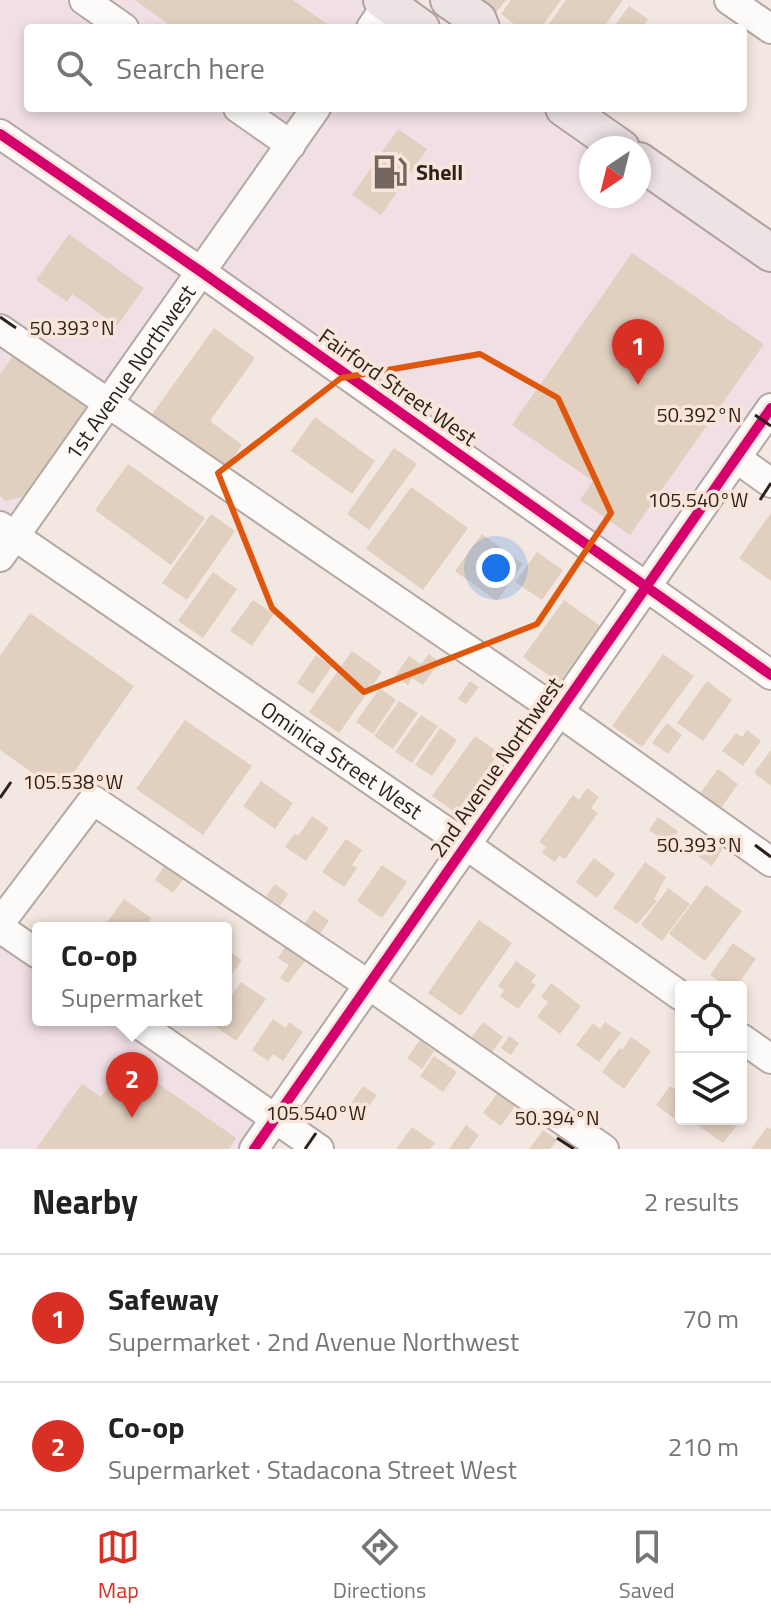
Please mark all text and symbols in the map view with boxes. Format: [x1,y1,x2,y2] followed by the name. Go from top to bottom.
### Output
[24,24,747,112] search box
[116,45,265,91] text: Search here
[52,46,96,90] icon: search
[579,136,651,208] north arrow
[371,153,409,191] fuel station icon: Shell
[416,155,463,189] place label: Shell
[56,277,204,467] street label: 1st Avenue Northwest
[29,312,115,343] text: 50.393°N
[612,319,664,385] pin: 1
[312,320,484,455] street label: Fairford Street West
[656,399,742,430] text: 50.392°N
[648,484,748,515] text: 105.540°W
[476,548,516,588] your location
[421,670,571,864] street label: 2nd Avenue Northwest
[254,692,430,828] street label: Ominica Street West
[23,766,123,797] text: 105.538°W
[656,829,742,860] text: 50.393°N
[32,922,232,1026] popup
[61,932,138,978] text: Co-op
[61,978,203,1017] text: Supermarket
[675,981,747,1125] map controls
[675,981,747,1053] button: locate
[106,1052,158,1118] pin: 2
[675,1053,747,1125] button: layers
[266,1097,366,1128] text: 105.540°W
[514,1102,600,1133] text: 50.394°N
[32,1175,138,1227] text: Nearby
[644,1182,739,1221] text: 2 results
[108,1276,219,1322] text: Safeway
[51,1299,65,1338] text: 1
[682,1299,739,1338] text: 70 m
[108,1322,519,1361] text: Supermarket · 2nd Avenue Northwest
[108,1404,185,1450] text: Co-op
[51,1427,65,1466] text: 2
[668,1427,739,1466] text: 210 m
[108,1450,517,1489] text: Supermarket · Stadacona Street West
[96,1525,140,1607] tab: Map
[333,1525,426,1607] tab: Directions
[619,1525,675,1607] tab: Saved

